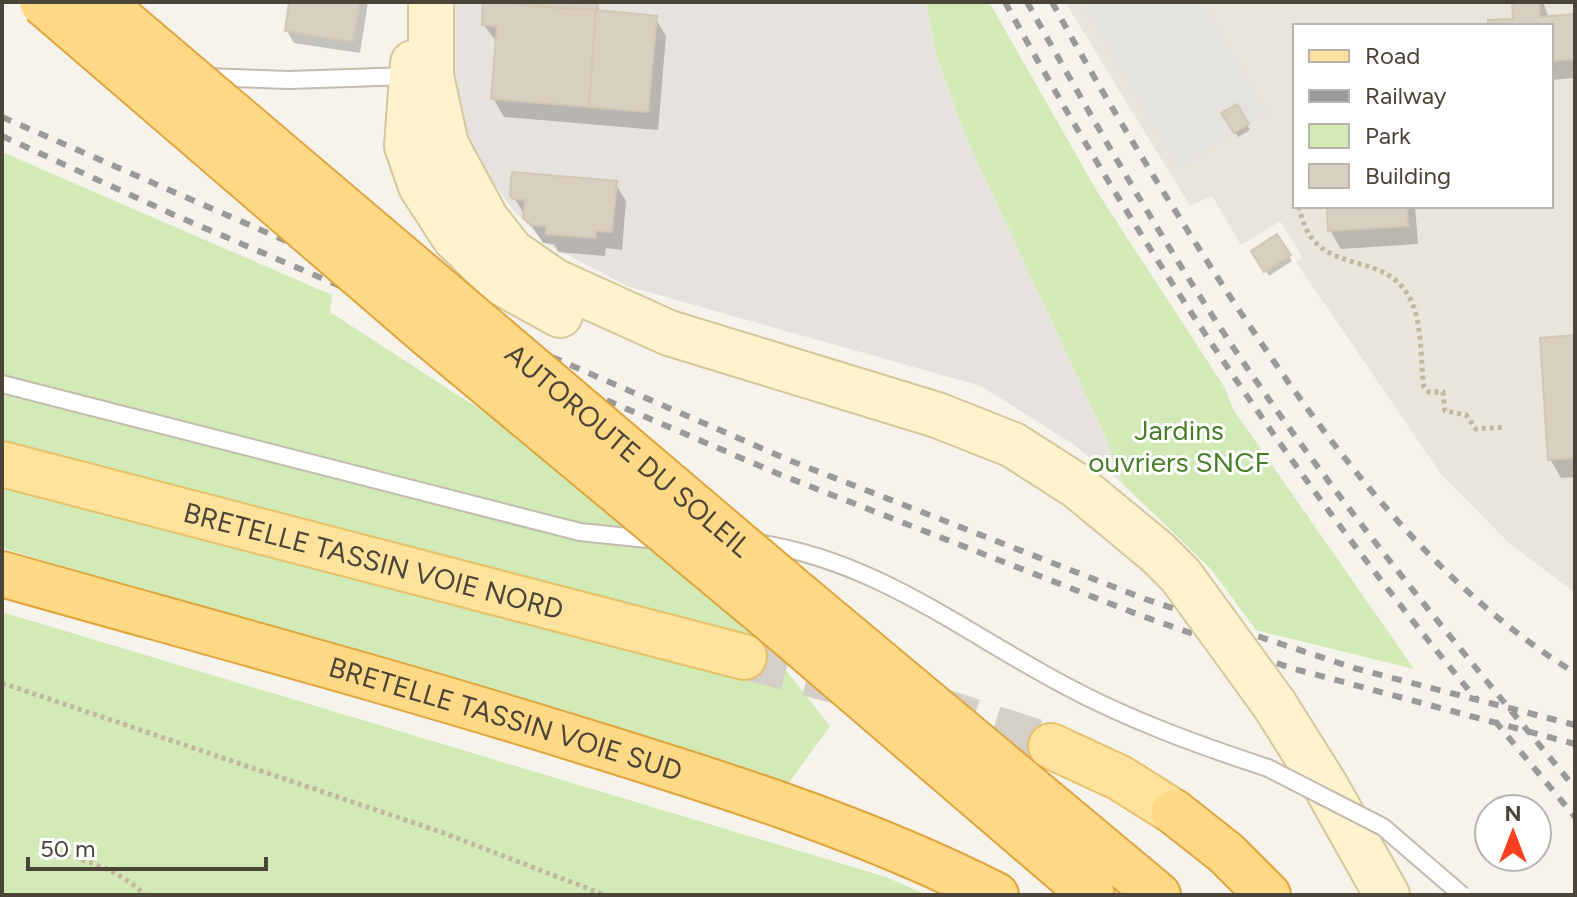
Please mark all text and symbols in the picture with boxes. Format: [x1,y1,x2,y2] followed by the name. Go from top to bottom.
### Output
[1293,24,1553,208] legend
[1365,41,1420,70] text: Road
[1365,81,1447,110] text: Railway
[1365,121,1411,150] text: Park
[1365,161,1451,190] text: Building
[499,336,758,564] street label: AUTOROUTE DU SOLEIL
[1088,413,1270,479] park label: Jardins ouvriers SNCF
[180,495,567,626] street label: BRETELLE TASSIN VOIE NORD
[325,650,687,788] street label: BRETELLE TASSIN VOIE SUD
[1473,793,1553,873] north arrow
[1504,800,1522,827] text: N
[28,821,266,871] scale bar
[40,834,96,863] text: 50 m

